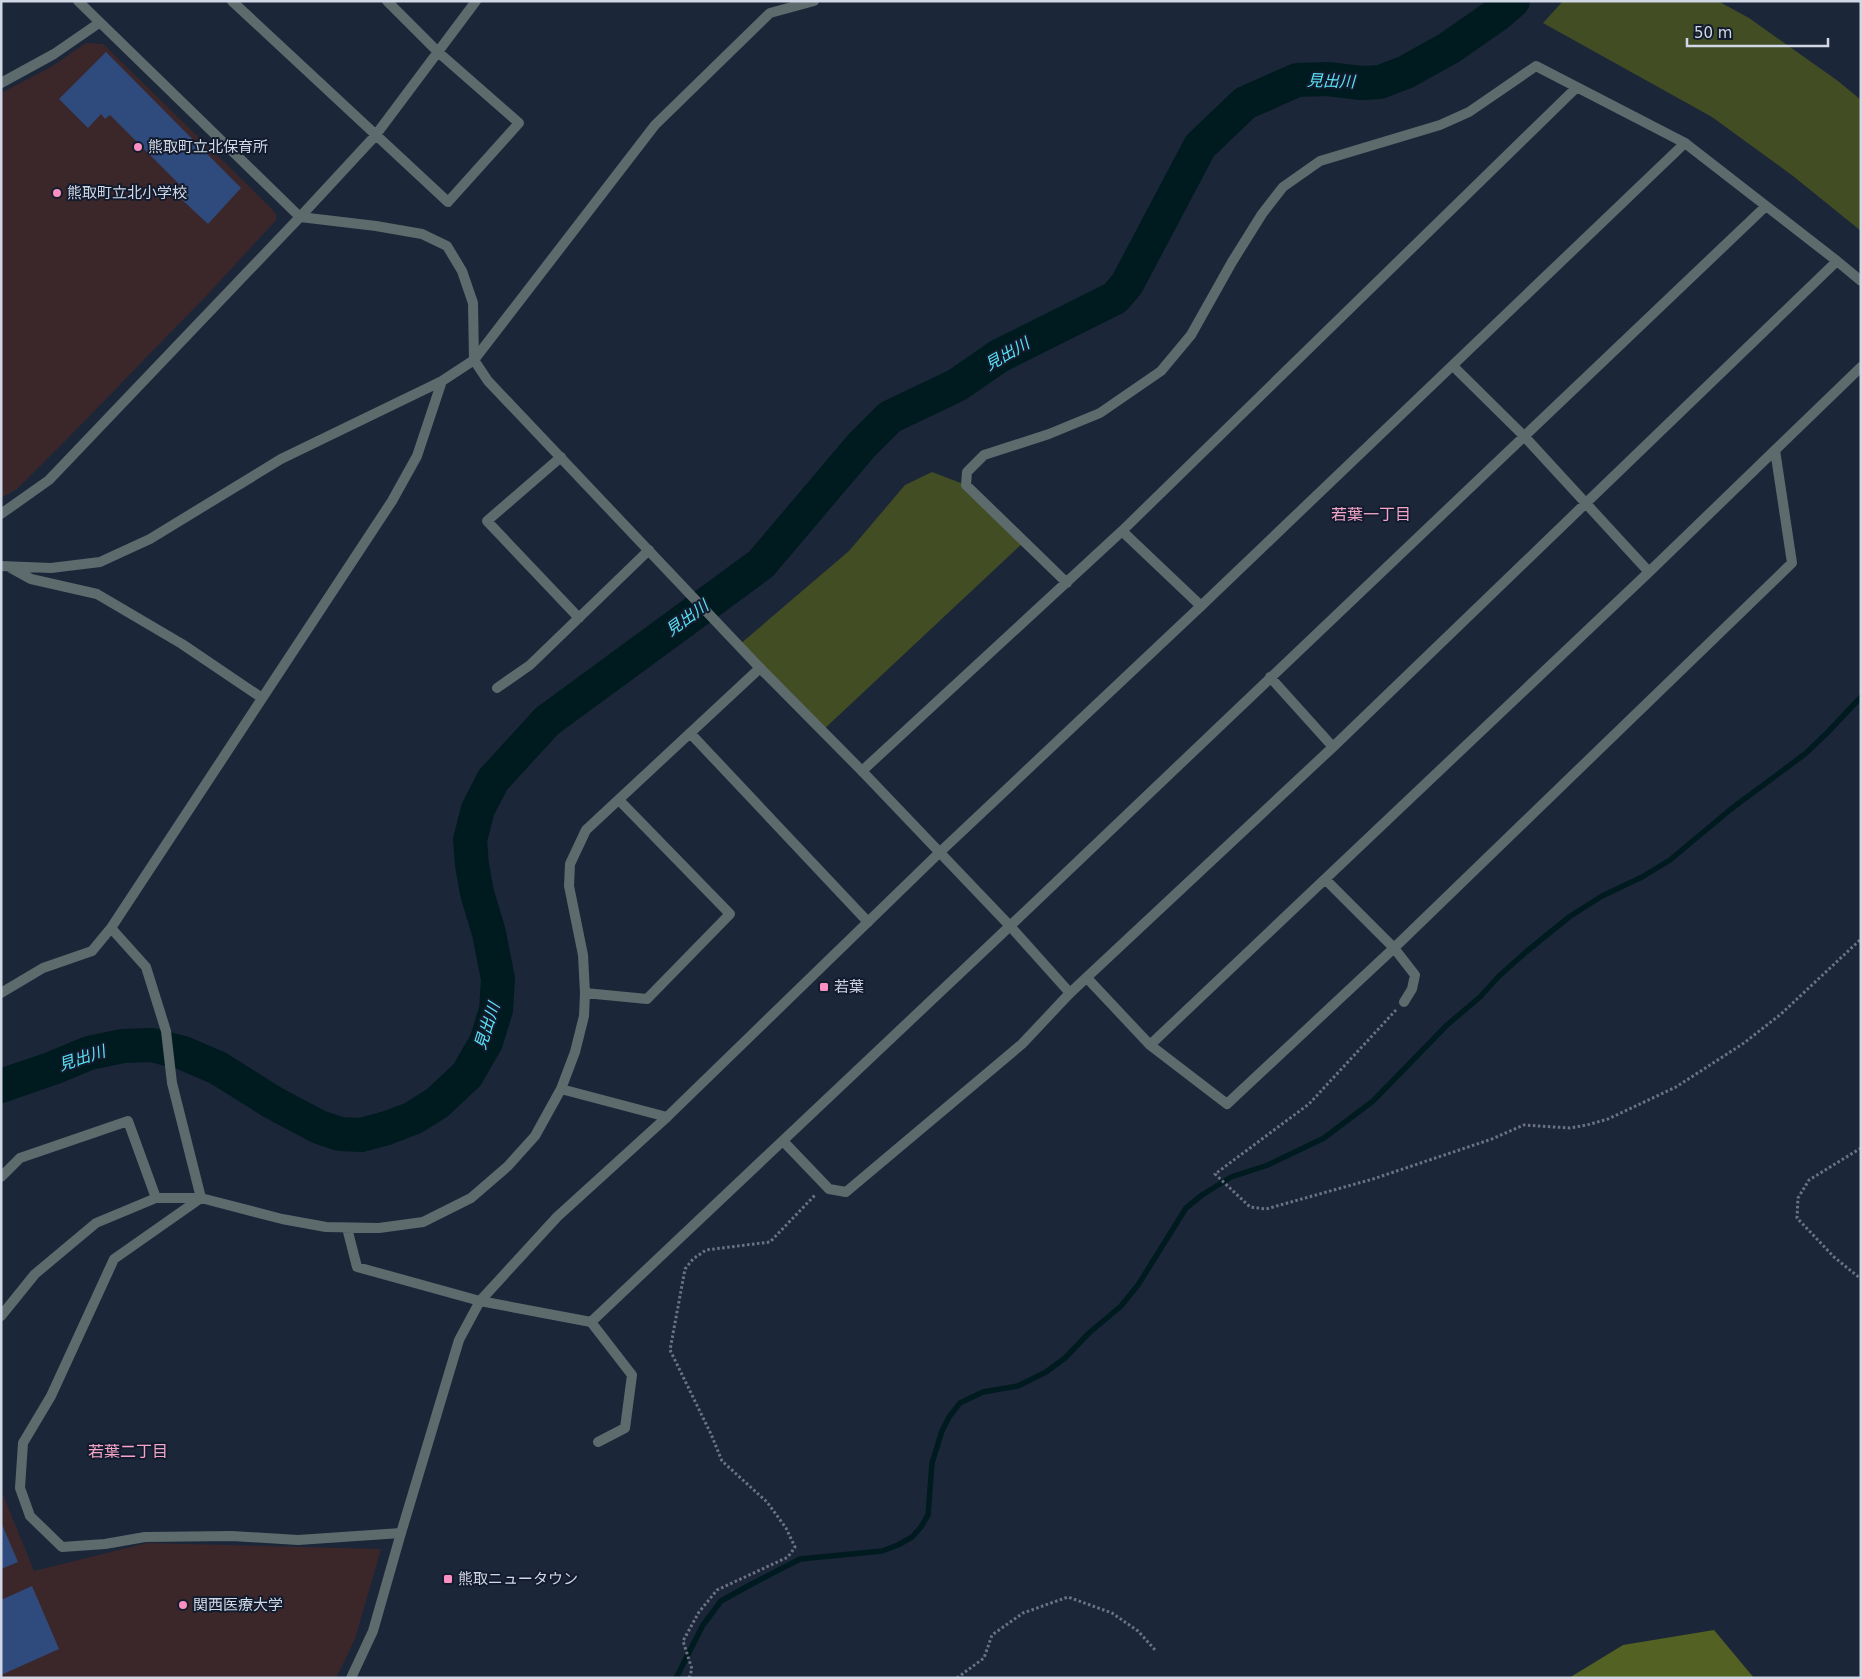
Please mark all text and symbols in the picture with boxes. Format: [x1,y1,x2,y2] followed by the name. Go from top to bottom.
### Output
[1687,15,1828,47] scale bar
[1694,24,1732,42] text: 50 m
[1307,71,1357,91] water label: 見出川
[148,138,268,156] place label: 熊取町立北保育所
[132,141,144,153] marker: 熊取町立北保育所
[67,184,187,202] place label: 熊取町立北小学校
[51,187,63,199] marker: 熊取町立北小学校
[981,333,1034,374] water label: 見出川
[1331,505,1411,524] district label: 若葉一丁目
[662,595,714,640] water label: 見出川
[834,978,864,996] place label: 若葉
[818,981,830,993] marker: 若葉
[471,998,504,1052] water label: 見出川
[56,1041,110,1074] water label: 見出川
[88,1442,168,1461] district label: 若葉二丁目
[458,1570,578,1588] place label: 熊取ニュータウン
[442,1573,454,1585] marker: 熊取ニュータウン
[193,1596,283,1614] place label: 関西医療大学
[177,1599,189,1611] marker: 関西医療大学

